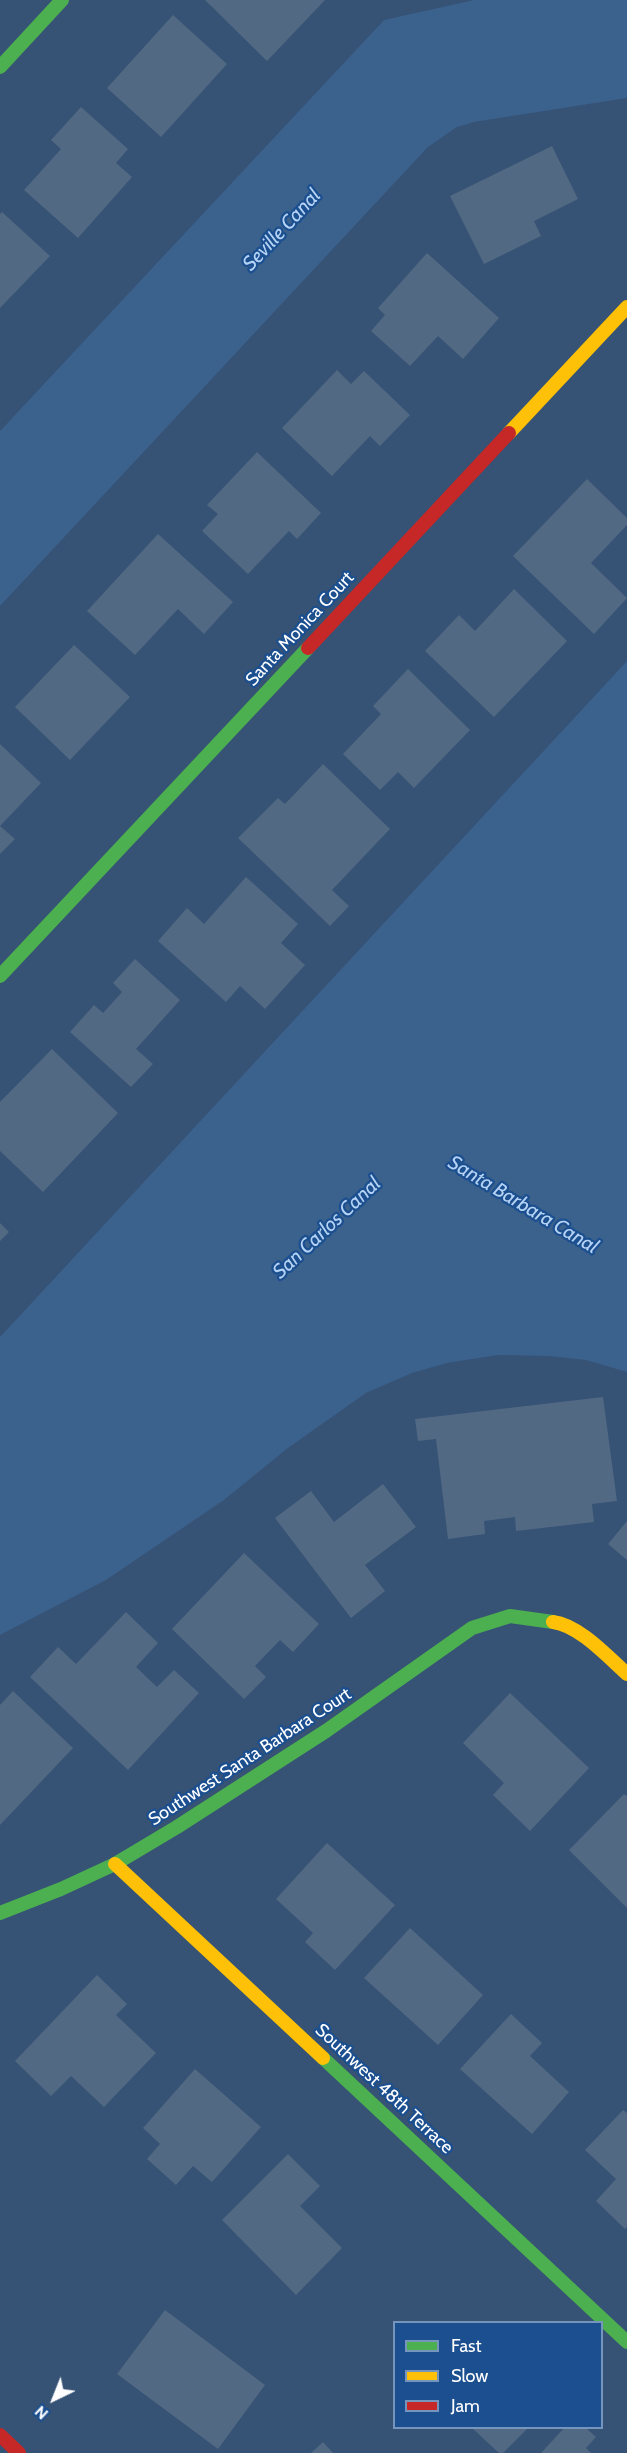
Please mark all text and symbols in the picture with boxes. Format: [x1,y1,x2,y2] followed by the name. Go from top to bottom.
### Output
[238,184,326,276] water label: Seville Canal
[241,567,359,691] street label: Santa Monica Court
[444,1151,602,1259] water label: Santa Barbara Canal
[268,1172,386,1284] water label: San Carlos Canal
[145,1683,355,1831] street label: Southwest Santa Barbara Court
[310,2019,458,2159] street label: Southwest 48th Terrace
[393,2321,603,2429] legend
[451,2335,482,2357] text: Fast
[451,2365,488,2387] text: Slow
[24,2369,84,2429] north arrow
[451,2395,480,2417] text: Jam
[31,2402,52,2423] text: N

